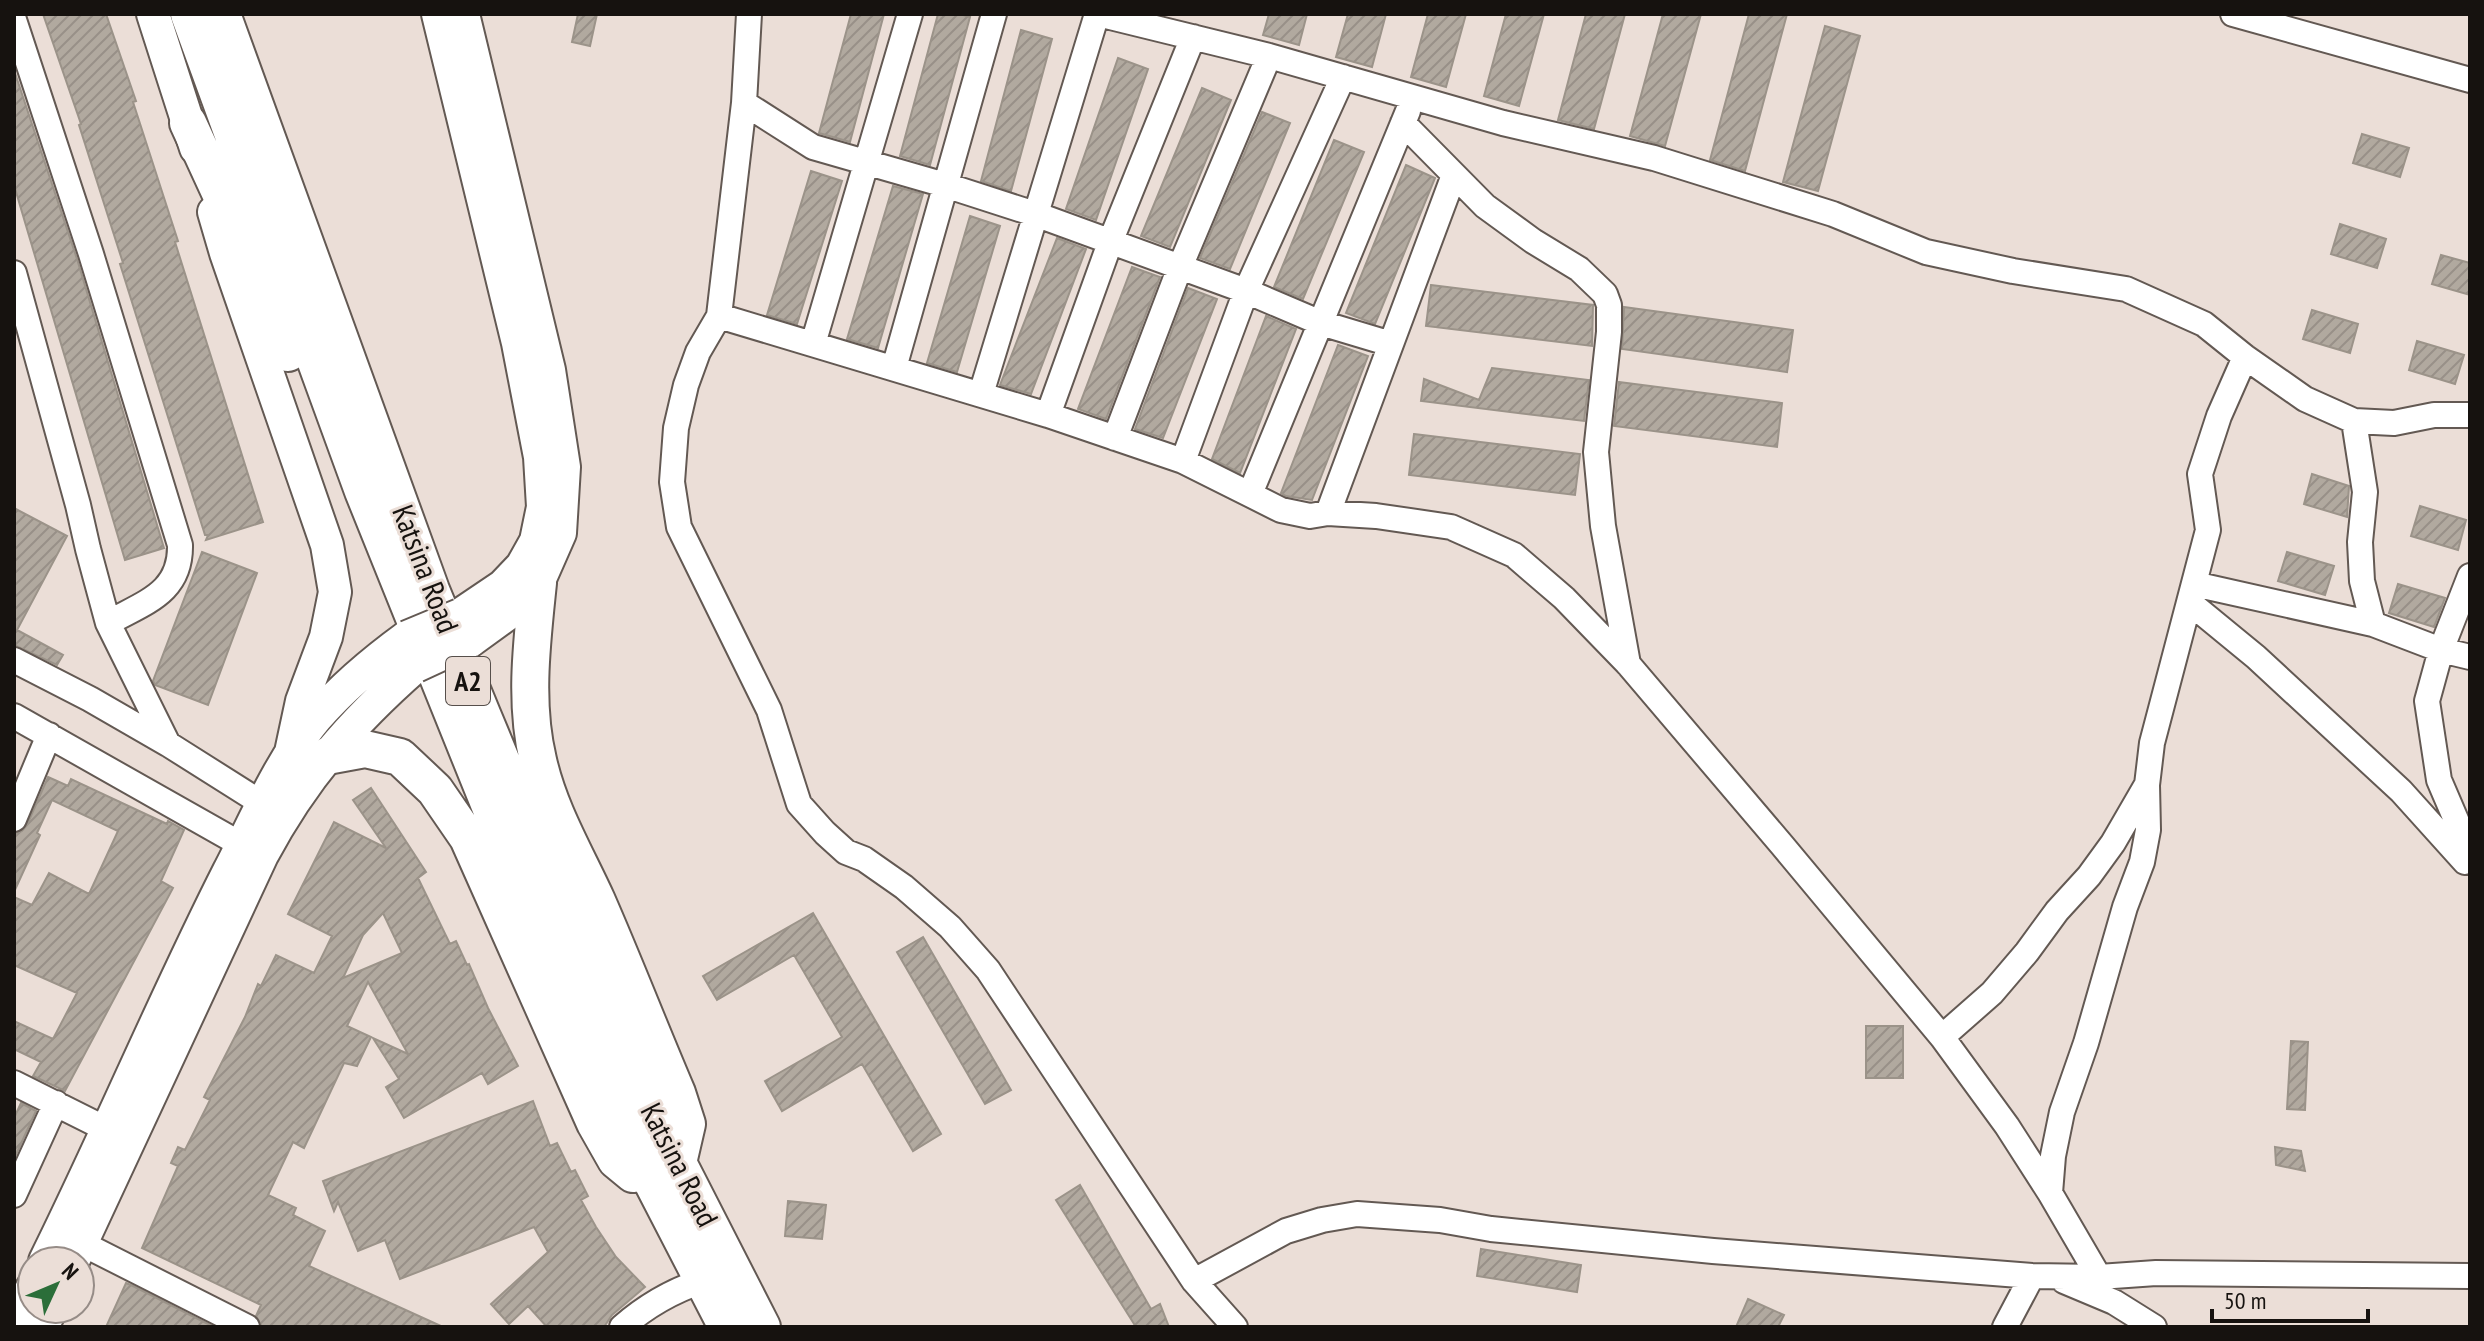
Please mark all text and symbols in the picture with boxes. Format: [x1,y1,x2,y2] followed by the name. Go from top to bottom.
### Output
[384,499,469,638] street label: Katsina Road
[446,657,490,705] road number: A2
[633,1096,728,1233] street label: Katsina Road
[16,1245,96,1325] north arrow
[56,1257,85,1285] text: N
[2212,1273,2368,1323] scale bar
[2224,1285,2266,1316] text: 50 m

